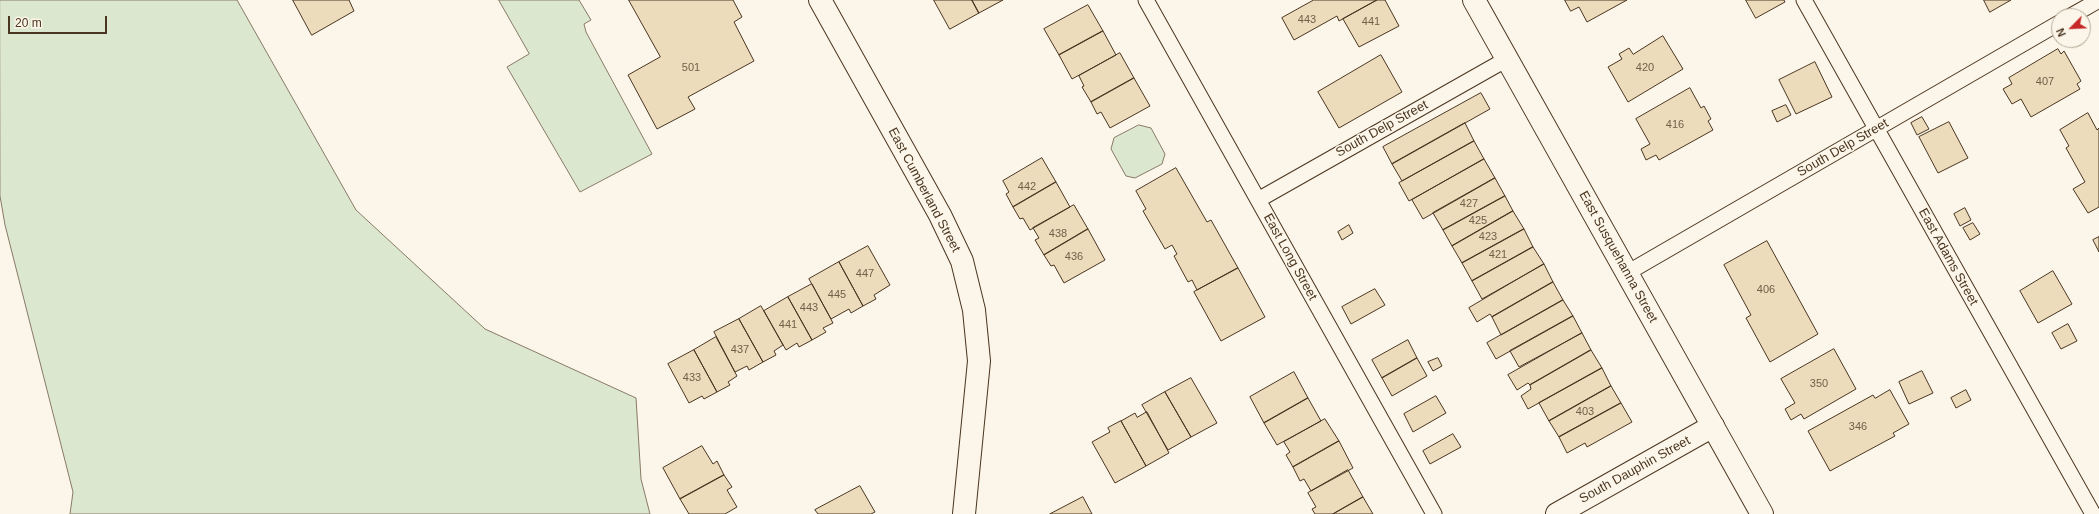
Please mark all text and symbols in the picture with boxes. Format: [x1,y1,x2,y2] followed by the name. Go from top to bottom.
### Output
[10,8,109,34] scale bar
[2051,8,2091,48] north arrow
[1298,13,1316,27] house number: 443
[1362,15,1380,29] house number: 441
[15,16,42,30] text: 20 m
[2054,26,2068,39] text: N
[682,61,700,75] house number: 501
[1636,61,1654,75] house number: 420
[2036,75,2054,89] house number: 407
[1333,97,1431,161] street label: South Delp Street
[1795,116,1891,180] street label: South Delp Street
[1666,118,1684,132] house number: 416
[885,125,963,255] street label: East Cumberland Street
[1018,180,1036,194] house number: 442
[1575,188,1661,326] street label: East Susquehanna Street
[1460,197,1478,211] house number: 427
[1915,206,1981,308] street label: East Adams Street
[1260,211,1320,303] street label: East Long Street
[1469,214,1487,228] house number: 425
[1049,227,1067,241] house number: 438
[1479,230,1497,244] house number: 423
[1489,248,1507,262] house number: 421
[1065,250,1083,264] house number: 436
[856,267,874,281] house number: 447
[1757,283,1775,297] house number: 406
[828,288,846,302] house number: 445
[800,301,818,315] house number: 443
[779,318,797,332] house number: 441
[731,343,749,357] house number: 437
[683,371,701,385] house number: 433
[1810,377,1828,391] house number: 350
[1576,405,1594,419] house number: 403
[1849,420,1867,434] house number: 346
[1577,433,1693,507] street label: South Dauphin Street

